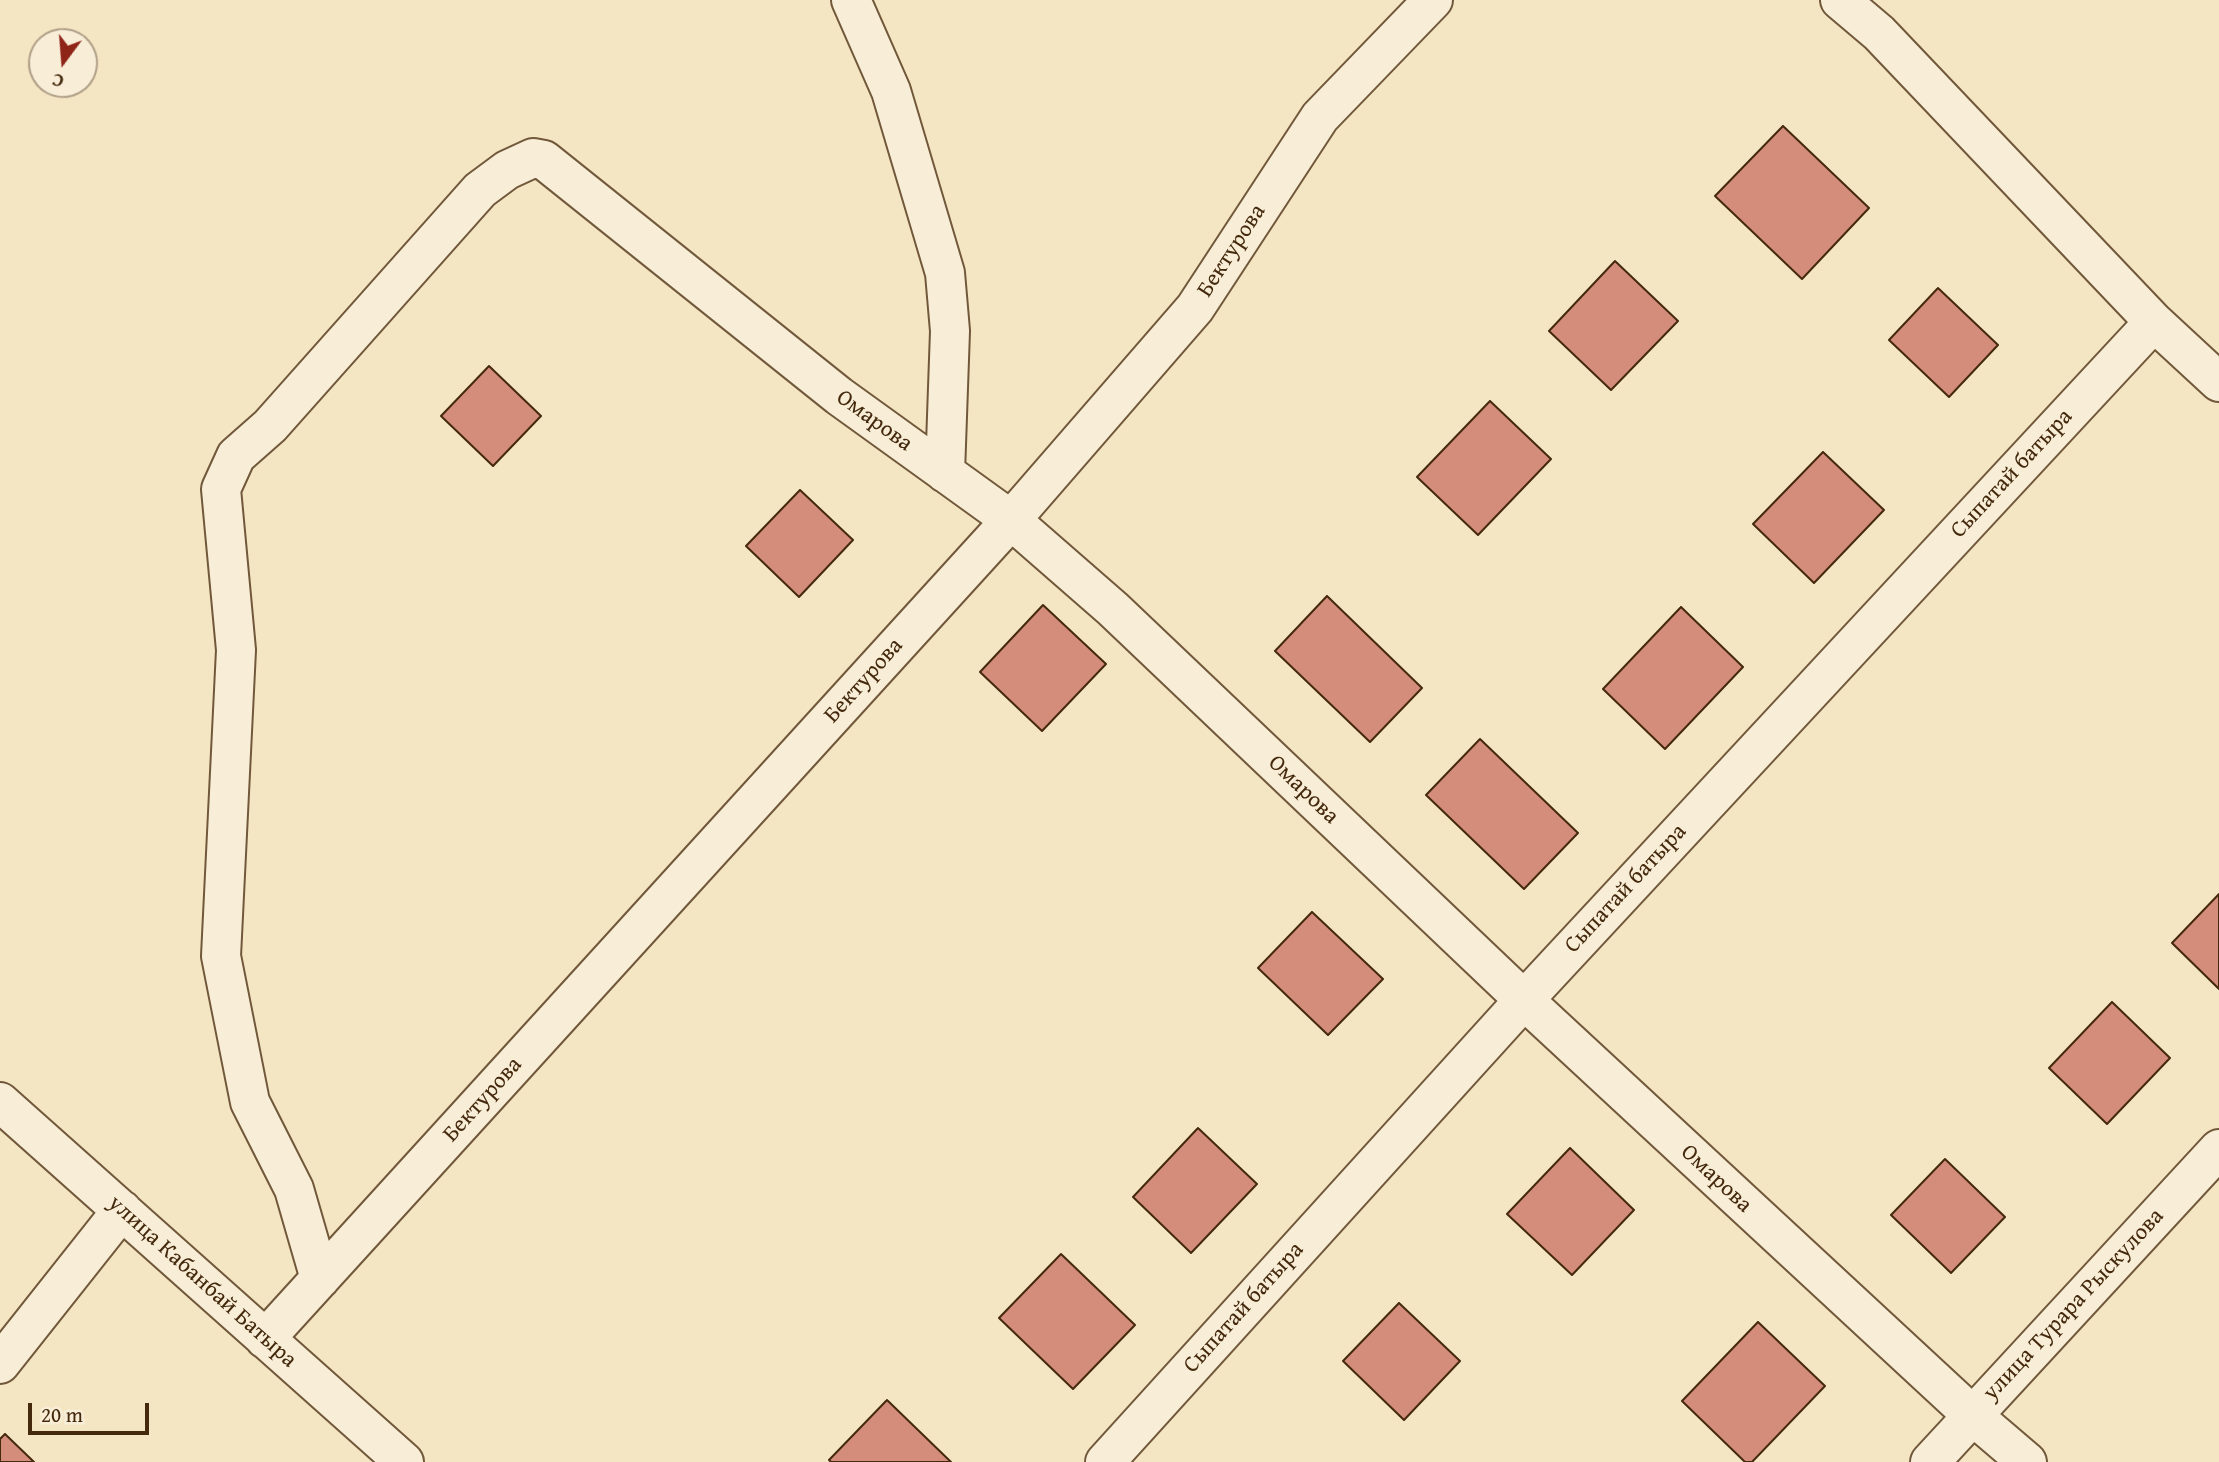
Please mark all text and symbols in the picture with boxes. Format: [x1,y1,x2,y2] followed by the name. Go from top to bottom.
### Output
[28,28,98,98] north arrow
[49,66,67,96] text: С
[1192,199,1272,303] street label: Бектурова
[830,384,918,458] street label: Омарова
[1945,404,2079,544] street label: Сыпатай батыра
[819,633,909,729] street label: Бектурова
[1262,750,1344,830] street label: Омарова
[1559,819,1693,959] street label: Сыпатай батыра
[438,1052,528,1148] street label: Бектурова
[1675,1139,1757,1219] street label: Омарова
[102,1190,302,1374] street label: улица Кабанбай Батыра
[1978,1203,2170,1407] street label: улица Турара Рыскулова
[1178,1237,1310,1379] street label: Сыпатай батыра
[32,1388,152,1432] scale bar
[41,1399,83,1430] text: 20 m

